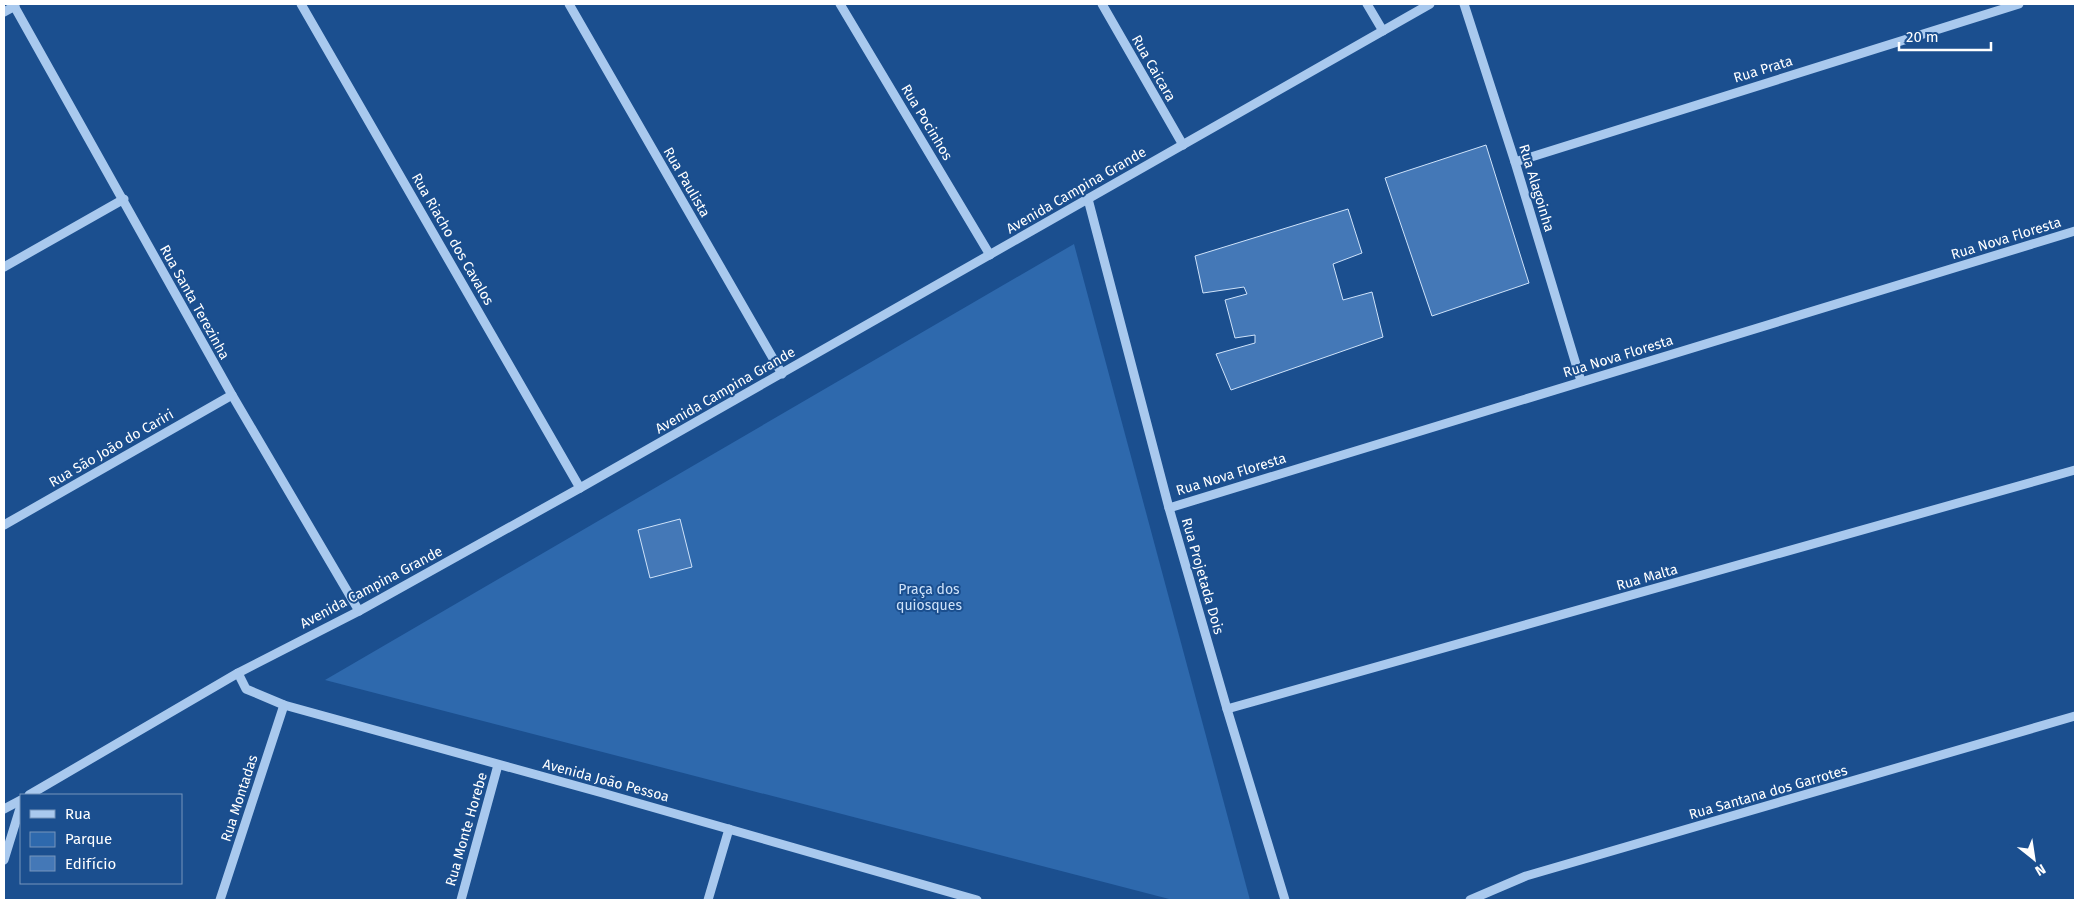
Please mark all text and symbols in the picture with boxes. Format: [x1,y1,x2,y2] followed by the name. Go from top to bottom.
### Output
[1899,20,1992,52] scale bar
[1906,28,1939,46] text: 20 m
[1128,32,1179,105] street label: Rua Caicara
[1732,52,1795,87] street label: Rua Prata
[897,81,956,164] street label: Rua Pocinhos
[1515,142,1558,234] street label: Rua Alagoinha
[1003,143,1149,238] street label: Avenida Campina Grande
[660,144,713,220] street label: Rua Paulista
[408,170,498,309] street label: Rua Riacho dos Cavalos
[1949,214,2063,263] street label: Rua Nova Floresta
[156,242,233,363] street label: Rua Santa Terezinha
[1561,332,1675,381] street label: Rua Nova Floresta
[652,343,798,438] street label: Avenida Campina Grande
[46,406,177,491] street label: Rua São João do Cariri
[1174,450,1288,499] street label: Rua Nova Floresta
[1178,516,1227,637] street label: Rua Projetada Dois
[297,543,445,632] street label: Avenida Campina Grande
[1615,561,1680,594] street label: Rua Malta
[896,581,962,614] park label: Praça dos quiosques
[217,752,262,844] street label: Rua Montadas
[541,755,671,806] street label: Avenida João Pessoa
[1687,762,1850,823] street label: Rua Santana dos Garrotes
[442,770,491,888] street label: Rua Monte Horebe
[20,794,182,884] legend
[65,805,91,823] text: Rua
[65,830,112,848] text: Parque
[2009,834,2059,884] north arrow
[65,855,116,873] text: Edifício
[2032,860,2049,880] text: N

